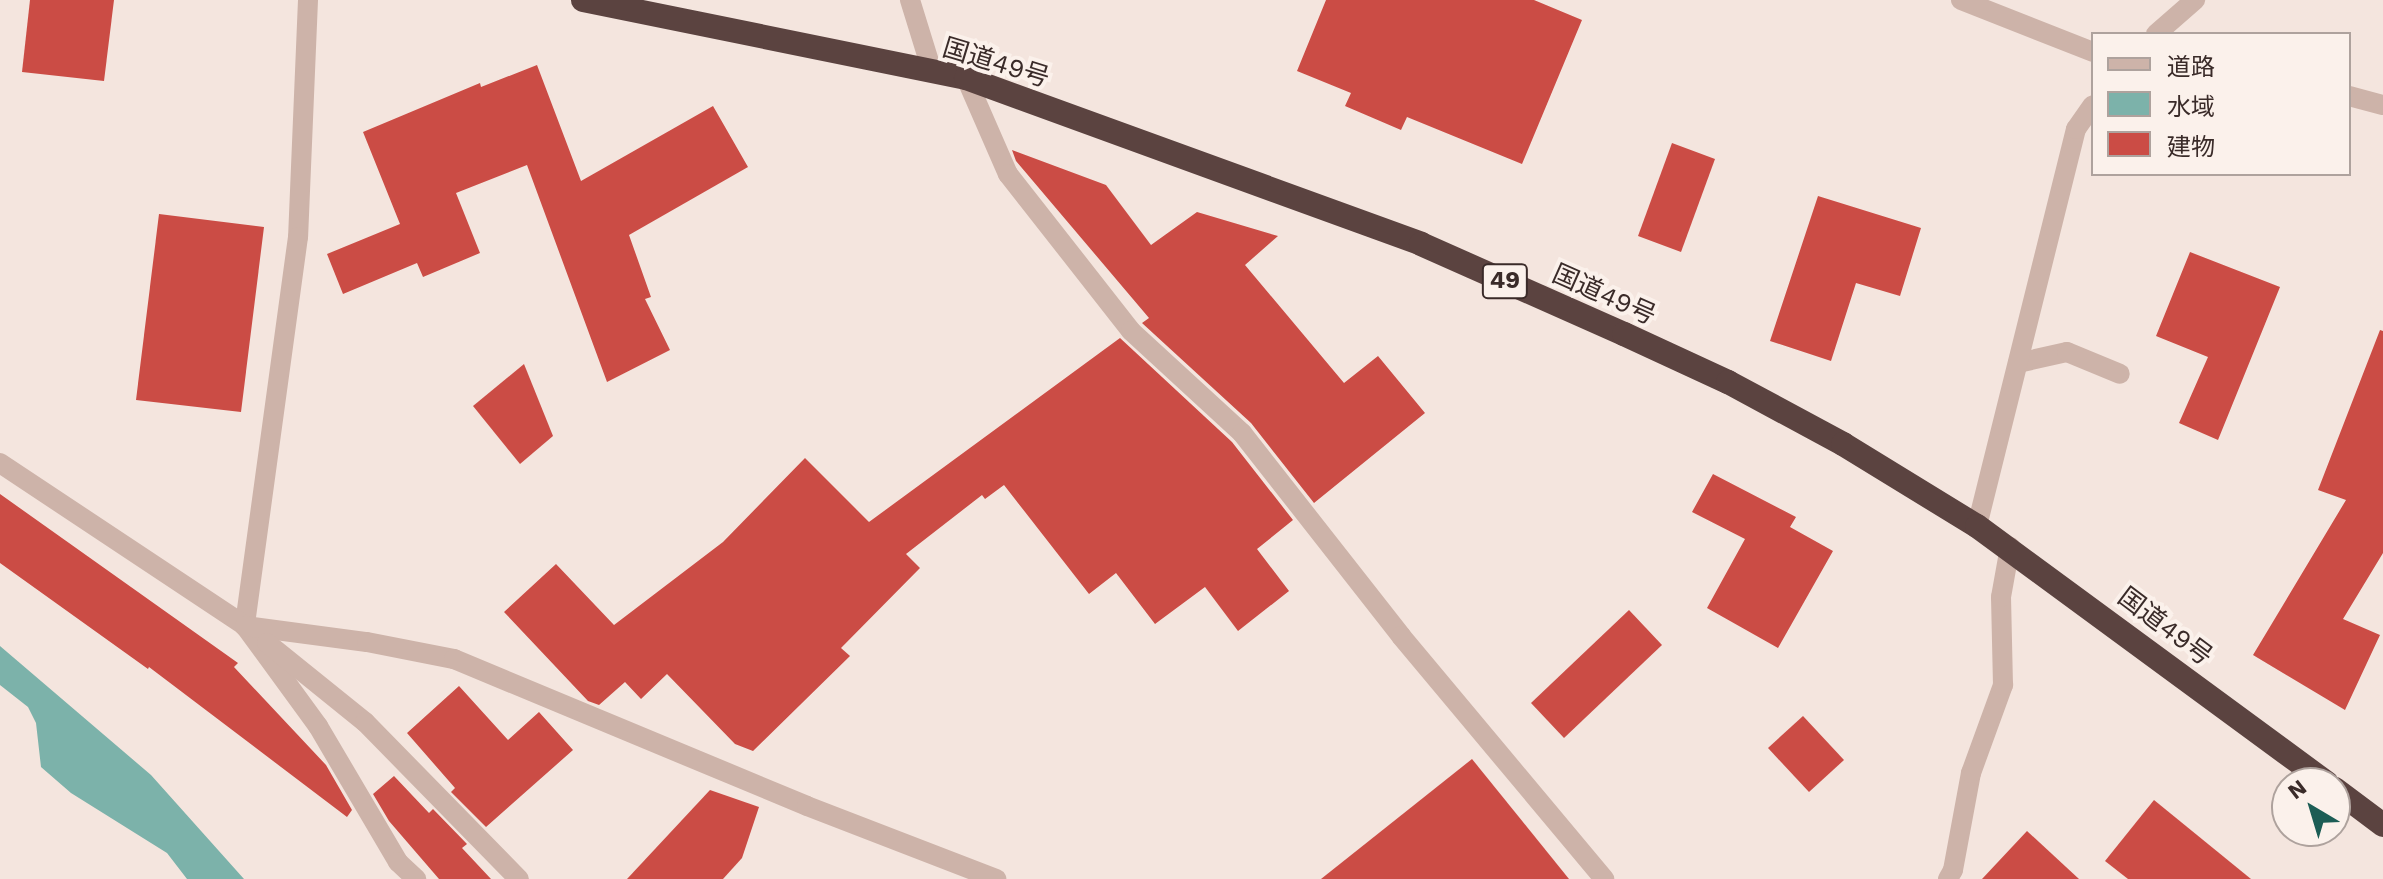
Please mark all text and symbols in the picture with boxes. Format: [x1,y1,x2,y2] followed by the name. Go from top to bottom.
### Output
[939,32,1053,94] street label: 国道49号
[2091,32,2351,176] legend
[2167,53,2215,81] text: 道路
[2167,93,2215,121] text: 水域
[2167,133,2215,161] text: 建物
[1547,258,1661,332] street label: 国道49号
[1481,261,1529,301] road number: 49
[2112,581,2218,673] street label: 国道49号
[2271,767,2351,847] north arrow
[2283,774,2311,804] text: N

